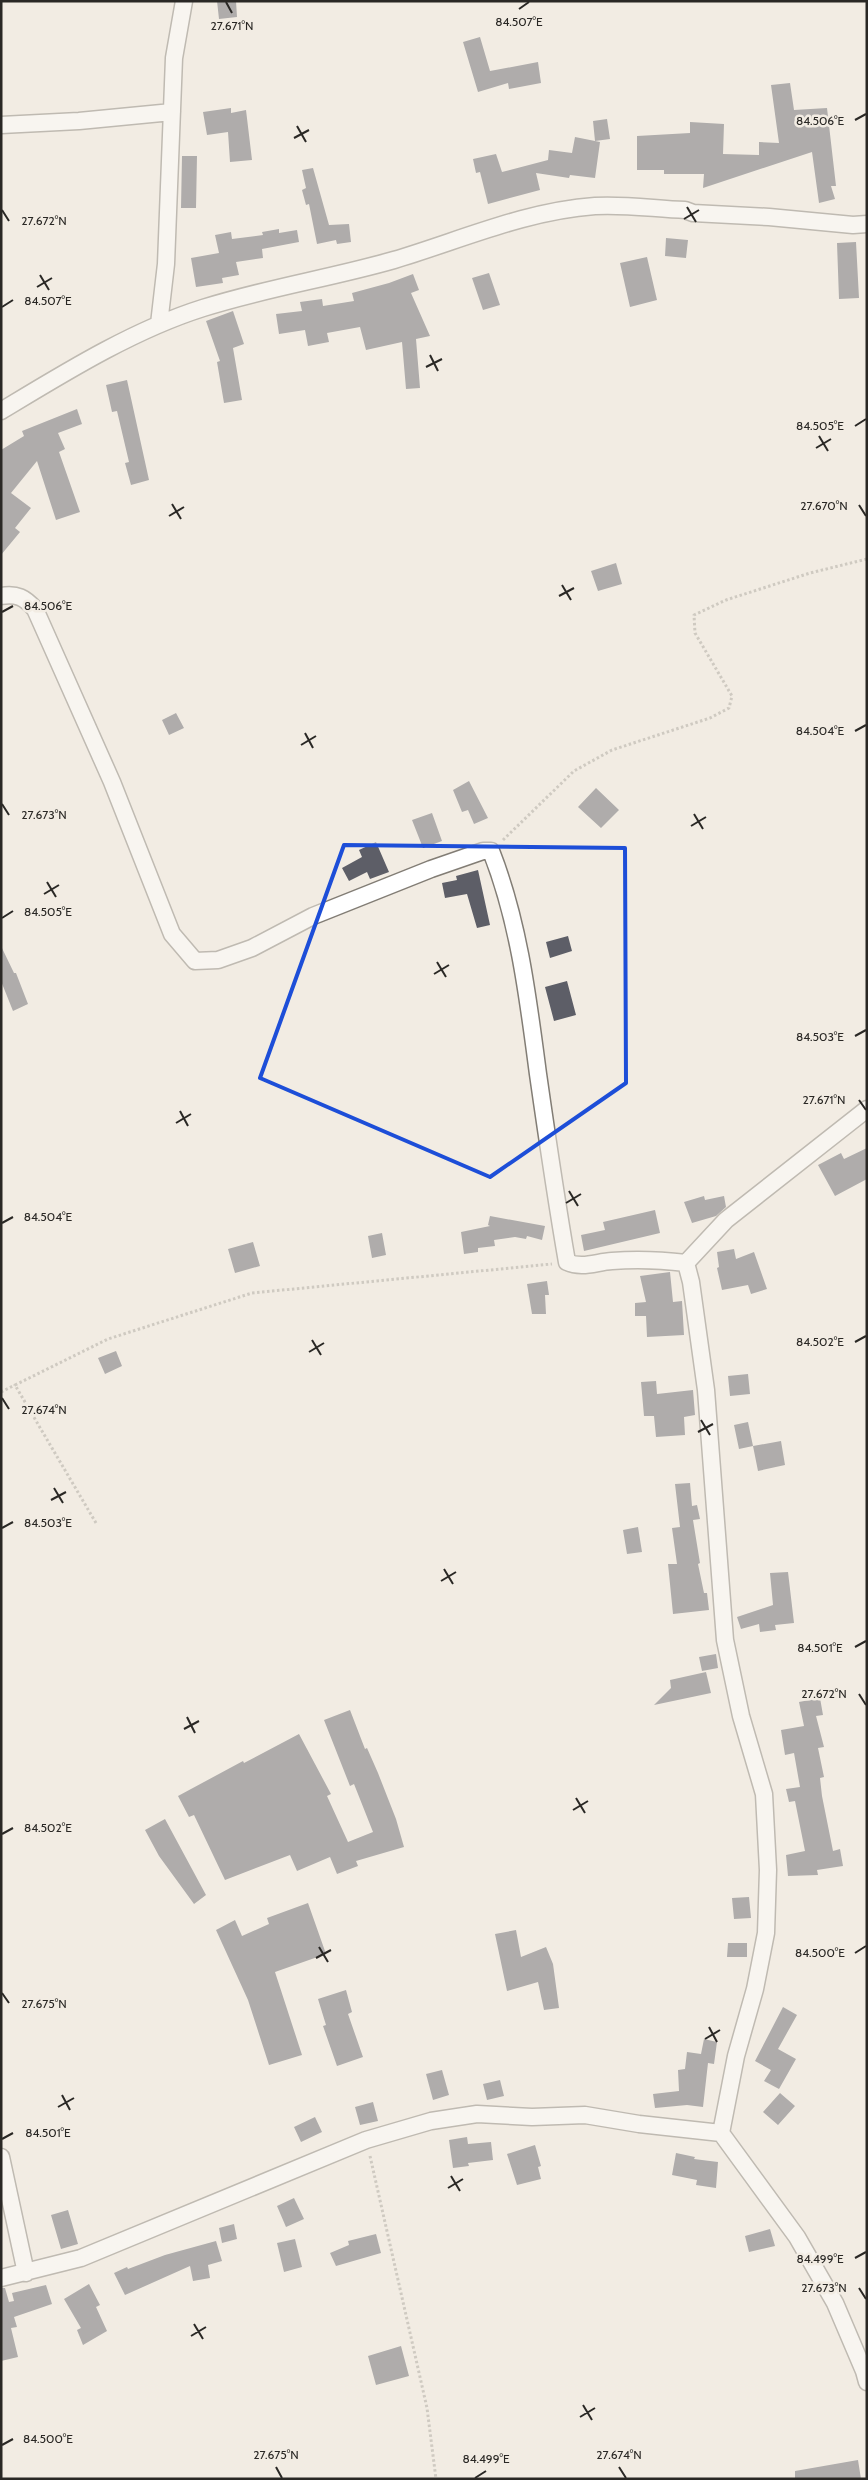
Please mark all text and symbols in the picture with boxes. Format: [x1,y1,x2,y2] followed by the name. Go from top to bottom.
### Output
[495,14,543,29] text: 84.507°E
[211,18,253,33] text: 27.671°N
[796,113,844,128] text: 84.506°E
[21,213,67,228] text: 27.672°N
[24,293,72,308] text: 84.507°E
[796,418,844,433] text: 84.505°E
[800,498,848,513] text: 27.670°N
[24,598,72,613] text: 84.506°E
[796,723,845,738] text: 84.504°E
[21,807,67,822] text: 27.673°N
[24,904,72,919] text: 84.505°E
[796,1029,844,1044] text: 84.503°E
[803,1092,845,1107] text: 27.671°N
[24,1209,73,1224] text: 84.504°E
[796,1334,844,1349] text: 84.502°E
[21,1402,67,1417] text: 27.674°N
[24,1515,72,1530] text: 84.503°E
[797,1640,843,1655] text: 84.501°E
[801,1686,847,1701] text: 27.672°N
[24,1820,72,1835] text: 84.502°E
[795,1945,845,1960] text: 84.500°E
[21,1996,67,2011] text: 27.675°N
[25,2125,71,2140] text: 84.501°E
[796,2251,844,2266] text: 84.499°E
[801,2280,847,2295] text: 27.673°N
[23,2431,73,2446] text: 84.500°E
[253,2447,299,2462] text: 27.675°N
[596,2447,642,2462] text: 27.674°N
[462,2451,510,2466] text: 84.499°E

